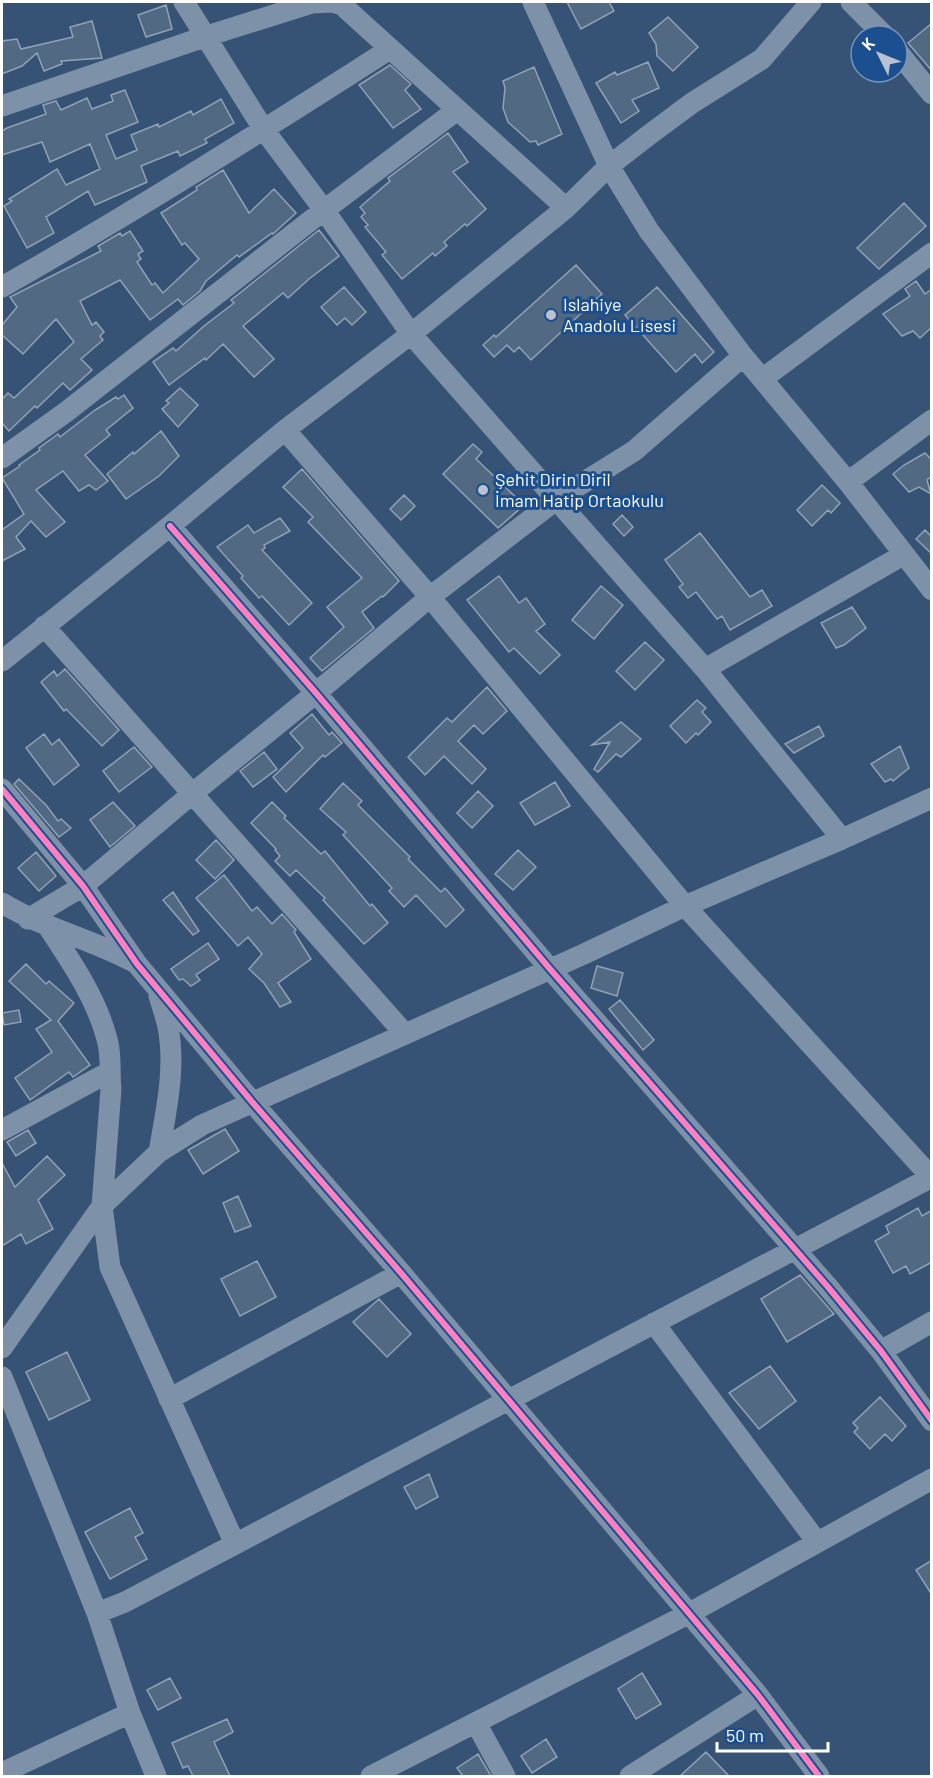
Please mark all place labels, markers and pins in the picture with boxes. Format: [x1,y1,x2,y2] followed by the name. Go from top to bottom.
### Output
[563,293,676,336] place label: Islahiye Anadolu Lisesi
[544,308,558,322] marker: Islahiye Anadolu Lisesi
[495,468,664,511] place label: Şehit Dirin Diril İmam Hatip Ortaokulu
[476,483,490,497] marker: Şehit Dirin Diril İmam Hatip Ortaokulu

